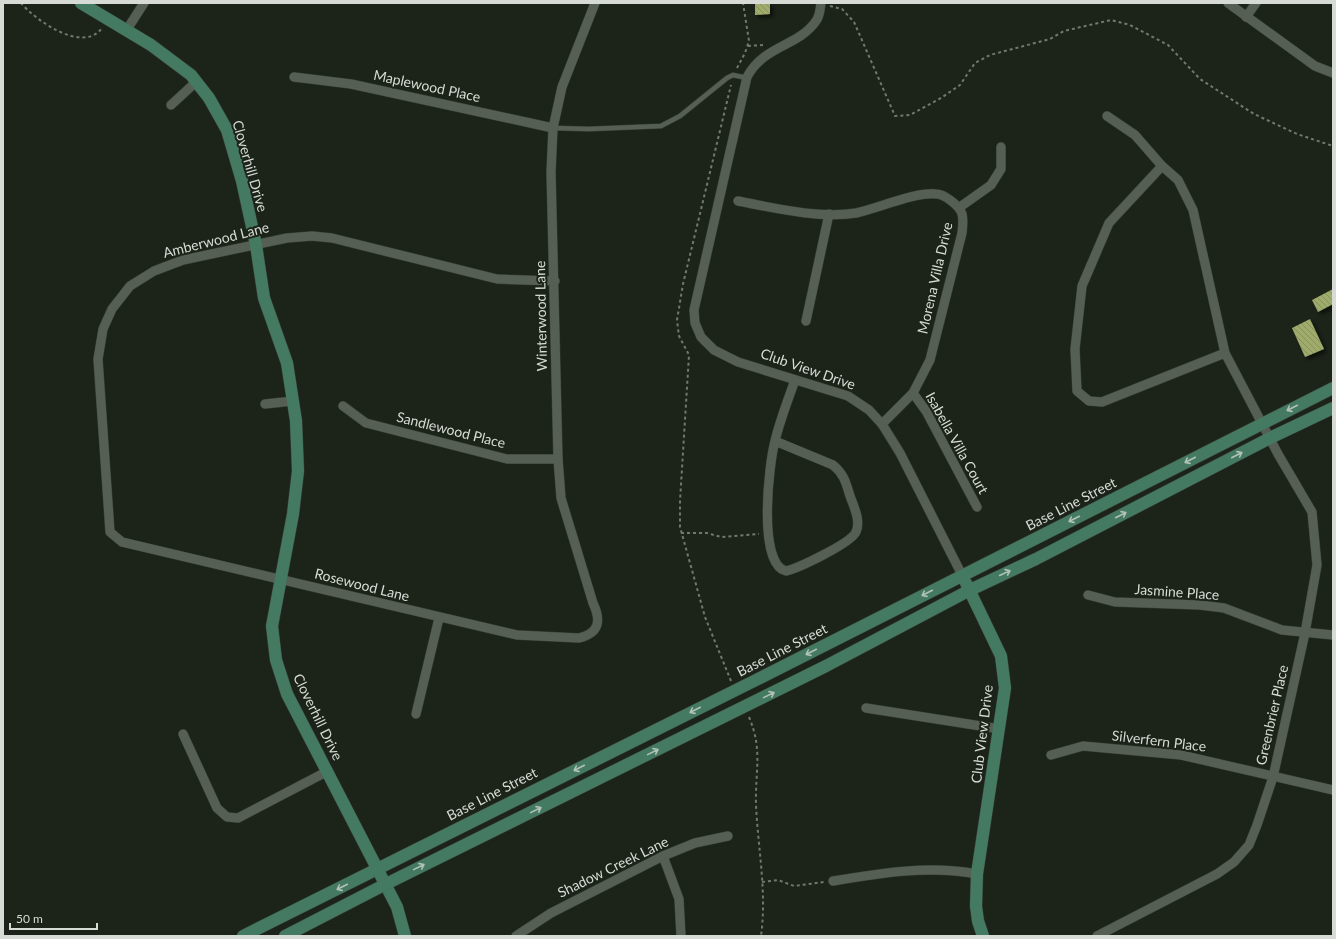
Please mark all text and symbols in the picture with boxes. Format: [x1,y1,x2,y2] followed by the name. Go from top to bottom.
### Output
[372,66,482,105] street label: Maplewood Place
[229,118,272,214] street label: Cloverhill Drive
[161,218,271,261] street label: Amberwood Lane
[913,220,956,335] street label: Morena Villa Drive
[531,261,550,371] street label: Winterwood Lane
[758,344,858,393] street label: Club View Drive
[922,389,992,497] street label: Isabella Villa Court
[1286,405,1298,413] one-way arrow
[395,408,507,451] street label: Sandlewood Place
[1230,451,1242,459] one-way arrow
[1184,457,1196,465] one-way arrow
[1023,473,1119,534] street label: Base Line Street
[1115,511,1127,518] one-way arrow
[1068,516,1080,523] one-way arrow
[313,565,411,605] street label: Rosewood Lane
[999,569,1011,576] one-way arrow
[1134,580,1220,603] street label: Jasmine Place
[921,590,933,597] one-way arrow
[734,619,830,680] street label: Base Line Street
[805,648,817,656] one-way arrow
[1252,663,1291,767] street label: Greenbrier Place
[290,671,347,763] street label: Cloverhill Drive
[967,684,996,784] street label: Club View Drive
[763,691,775,698] one-way arrow
[689,707,701,714] one-way arrow
[1111,726,1207,755] street label: Silverfern Place
[646,748,658,755] one-way arrow
[444,763,540,824] street label: Base Line Street
[573,765,585,772] one-way arrow
[530,806,542,813] one-way arrow
[555,832,671,901] street label: Shadow Creek Lane
[413,863,425,871] one-way arrow
[336,884,348,891] one-way arrow
[10,905,97,931] scale bar
[16,911,43,926] text: 50 m

